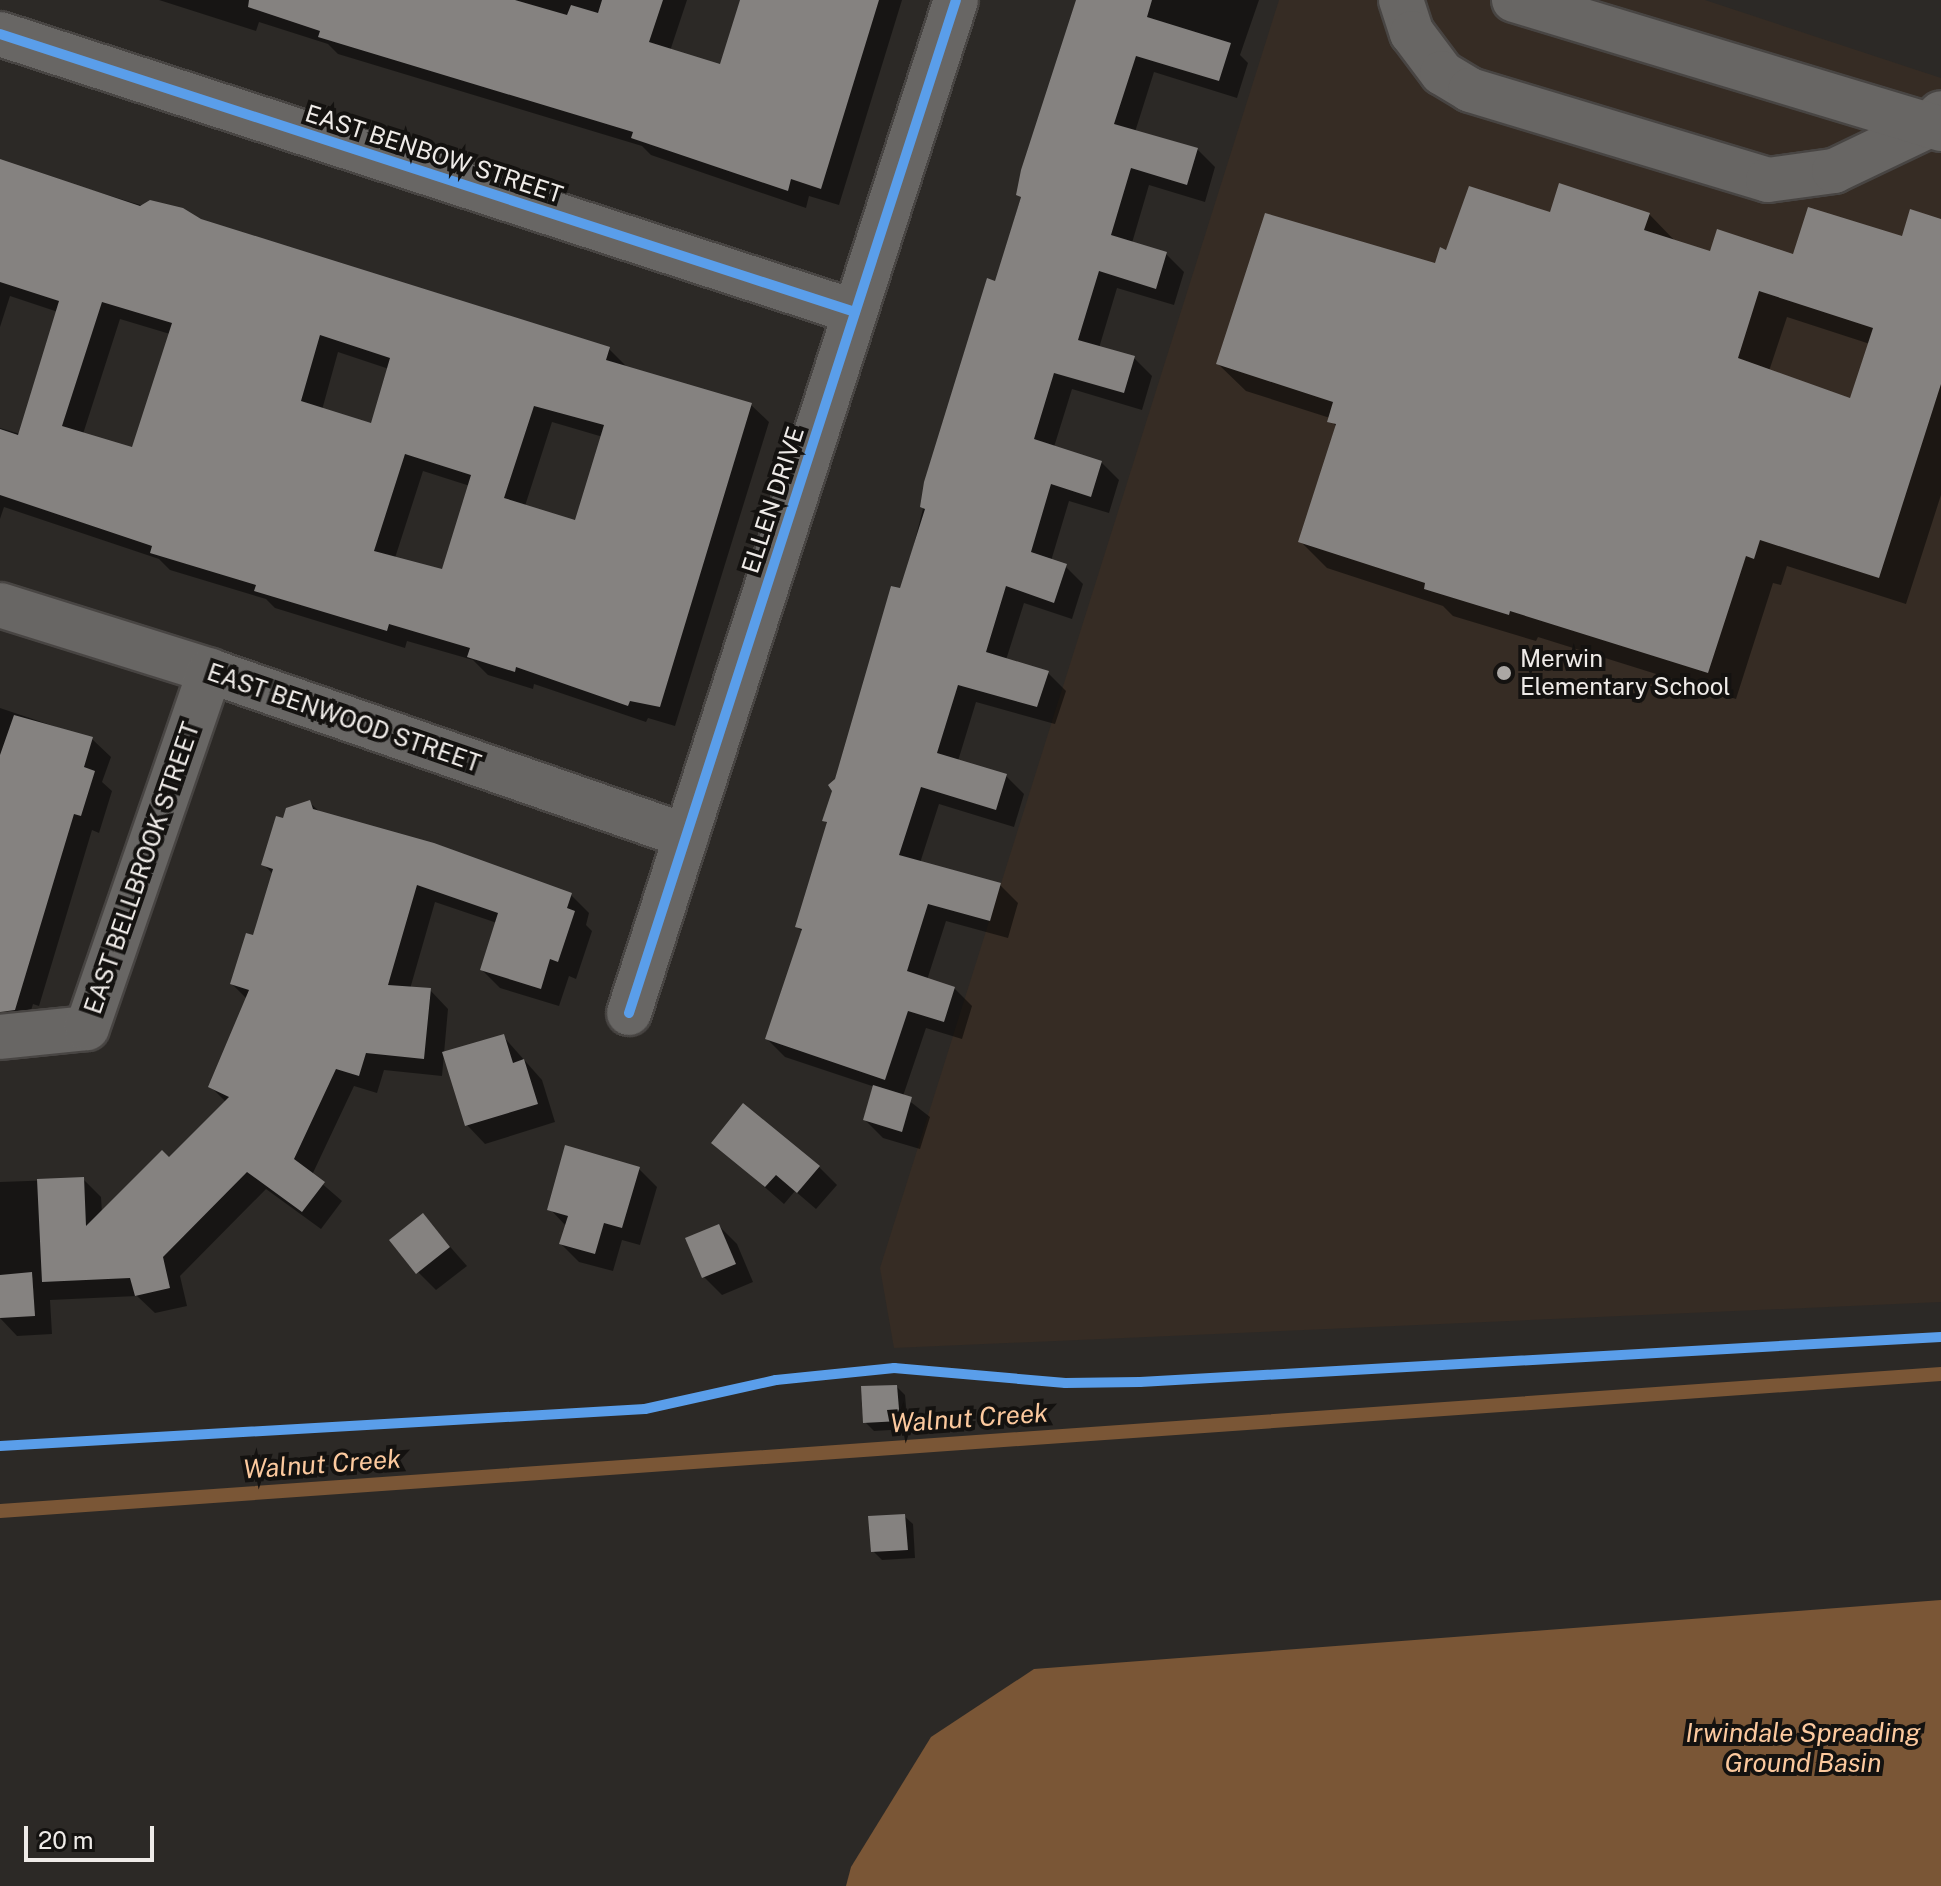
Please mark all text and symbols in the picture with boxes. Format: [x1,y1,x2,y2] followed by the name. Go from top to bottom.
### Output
[301,99,567,209] street label: EAST BENBOW STREET
[736,423,810,577] street label: ELLEN DRIVE
[1520,645,1731,701] place label: Merwin Elementary School
[203,658,485,778] street label: EAST BENWOOD STREET
[1495,664,1513,682] marker: Merwin Elementary School
[78,718,206,1018] street label: EAST BELLBROOK STREET
[889,1397,1049,1439] water label: Walnut Creek
[242,1443,402,1485] water label: Walnut Creek
[1685,1717,1921,1778] water label: Irwindale Spreading Ground Basin
[28,1810,158,1860] scale bar
[38,1826,94,1854] text: 20 m

